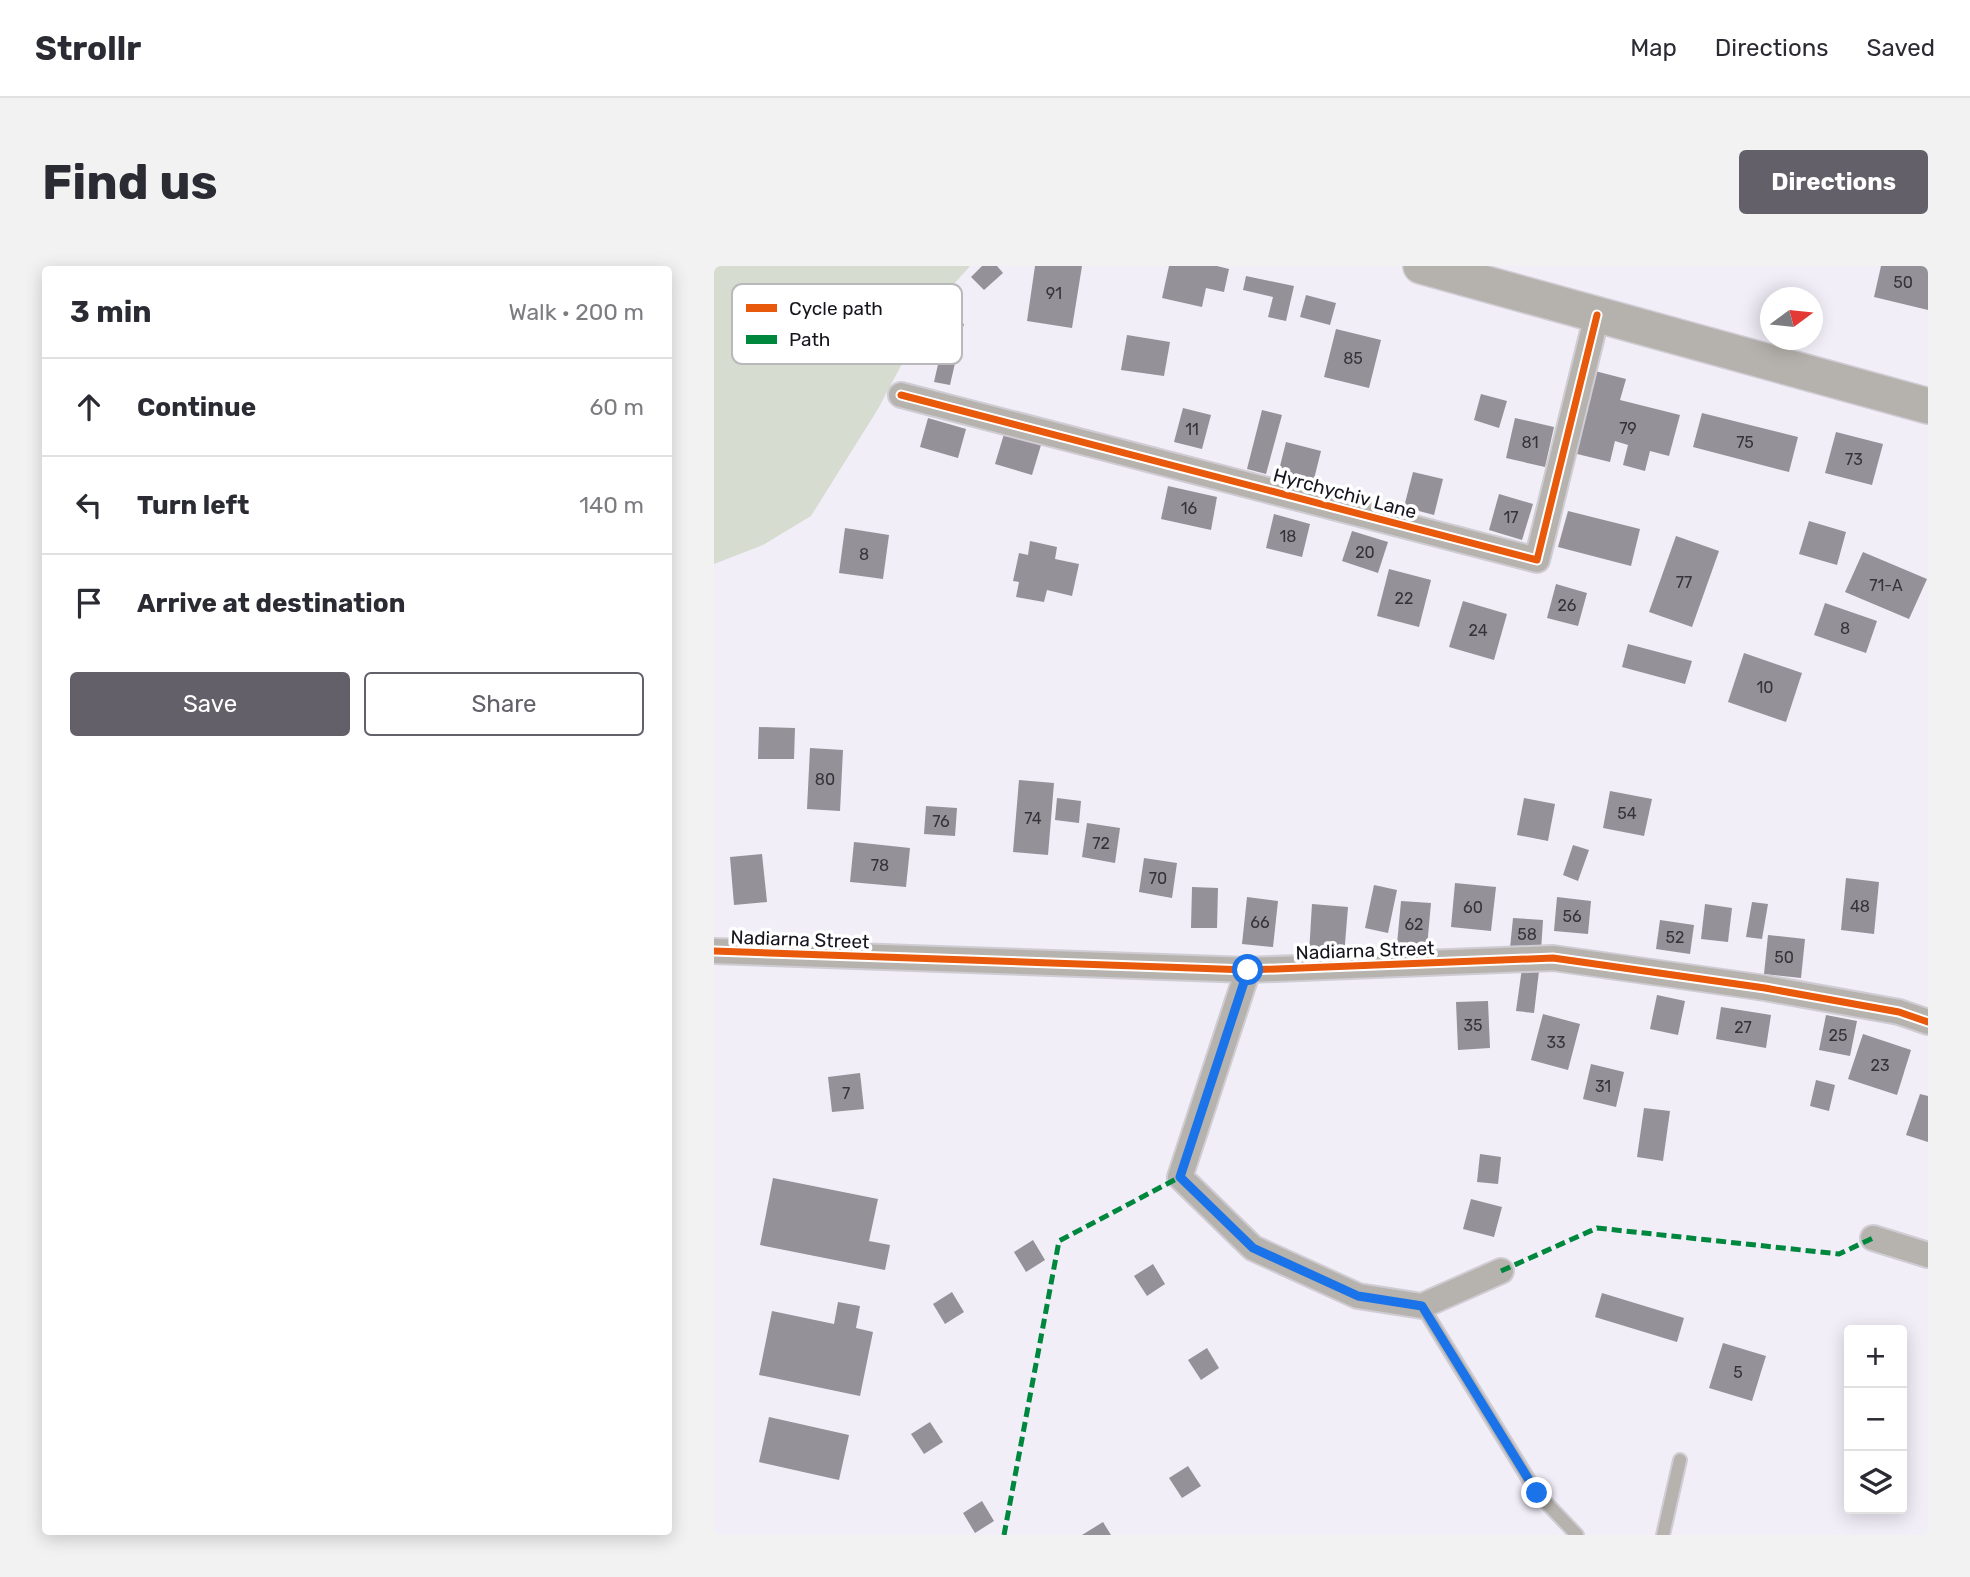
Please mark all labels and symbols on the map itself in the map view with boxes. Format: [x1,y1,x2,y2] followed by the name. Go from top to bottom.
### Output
[1893,273,1913,292] house number: 50
[732,284,962,364] legend
[1046,284,1062,303] house number: 91
[1760,287,1823,350] north arrow
[789,297,883,320] text: Cycle path
[789,328,830,351] text: Path
[1343,349,1363,368] house number: 85
[1619,419,1637,438] house number: 79
[1185,420,1199,439] house number: 11
[1521,433,1539,452] house number: 81
[1736,433,1754,452] house number: 75
[1845,450,1863,469] house number: 73
[1271,463,1419,524] street label: Hyrchychiv Lane
[1181,499,1198,518] house number: 16
[1503,508,1519,527] house number: 17
[1279,527,1297,546] house number: 18
[1355,543,1375,562] house number: 20
[859,545,869,564] house number: 8
[1676,573,1692,592] house number: 77
[1869,576,1903,595] house number: 71-А
[1395,589,1413,608] house number: 22
[1557,596,1577,615] house number: 26
[1840,619,1850,638] house number: 8
[1468,621,1488,640] house number: 24
[1756,678,1774,697] house number: 10
[815,770,835,789] house number: 80
[1617,804,1637,823] house number: 54
[1024,809,1042,828] house number: 74
[932,812,950,831] house number: 76
[1092,834,1110,853] house number: 72
[871,856,889,875] house number: 78
[1149,869,1167,888] house number: 70
[1850,897,1870,916] house number: 48
[1463,898,1483,917] house number: 60
[1562,907,1582,926] house number: 56
[1250,913,1270,932] house number: 66
[1404,915,1424,934] house number: 62
[1517,925,1537,944] house number: 58
[730,926,870,953] street label: Nadiarna Street
[1666,928,1684,947] house number: 52
[1295,937,1435,964] street label: Nadiarna Street
[1774,948,1794,967] house number: 50
[1232,954,1263,985] route start
[1463,1016,1483,1035] house number: 35
[1734,1018,1752,1037] house number: 27
[1829,1026,1847,1045] house number: 25
[1546,1033,1566,1052] house number: 33
[1870,1056,1890,1075] house number: 23
[1595,1077,1611,1096] house number: 31
[842,1084,850,1103] house number: 7
[1733,1363,1743,1382] house number: 5
[1521,1477,1552,1508] route end

